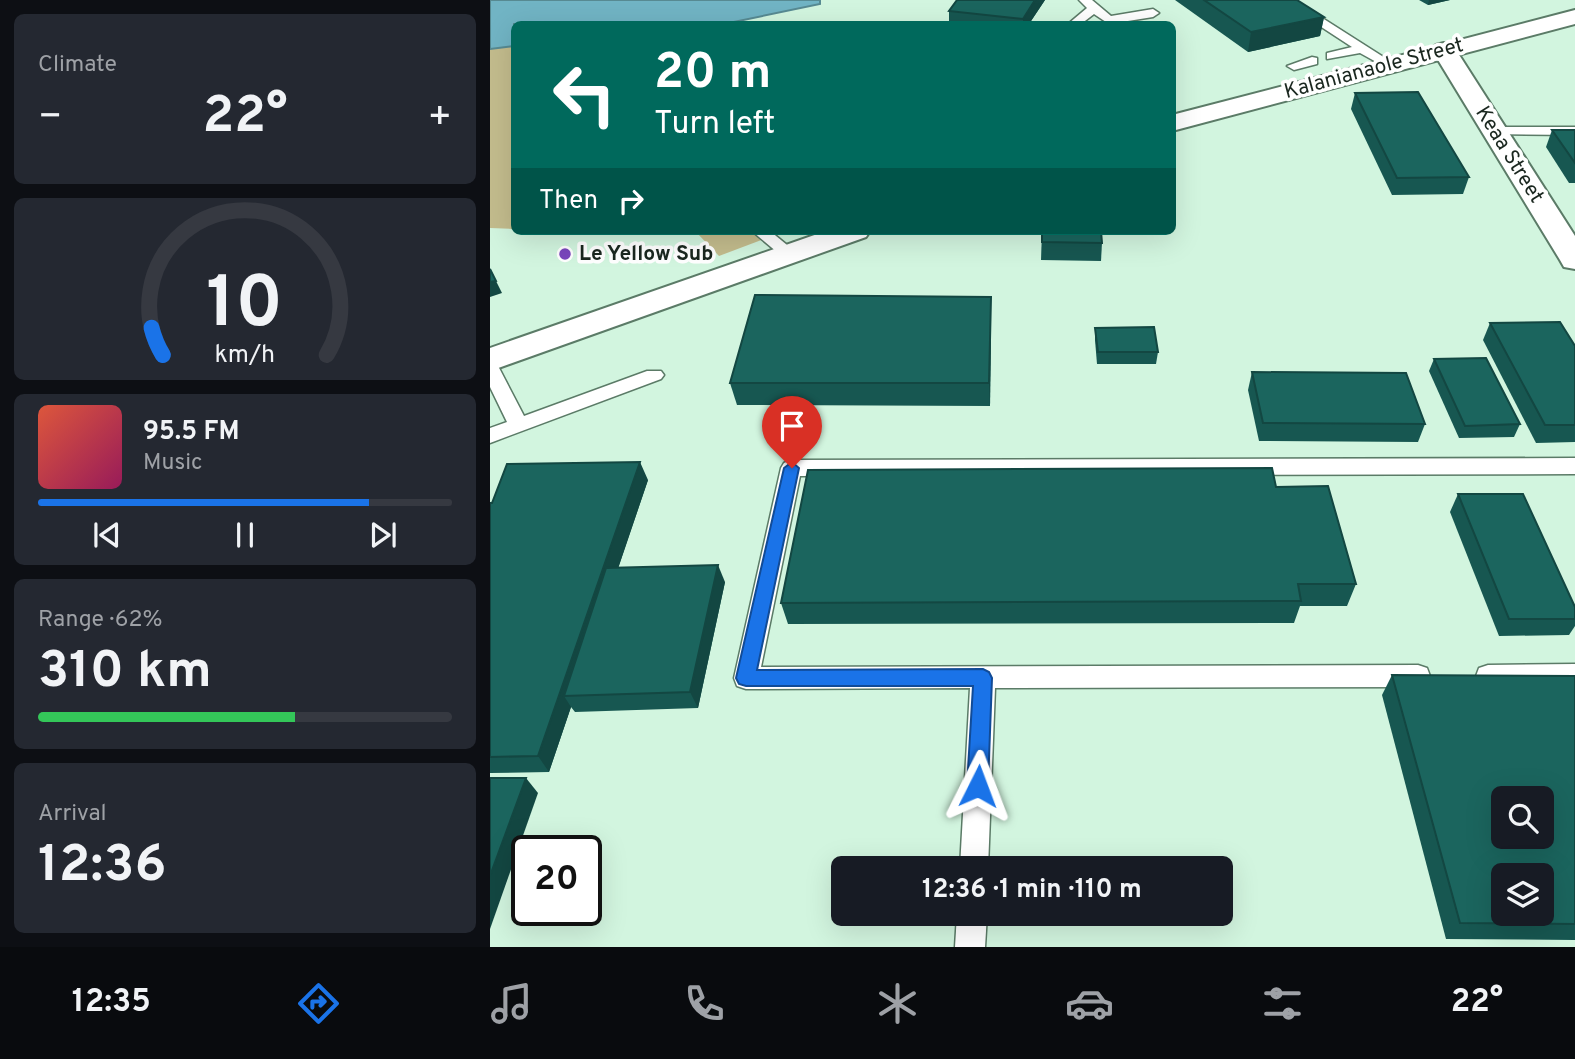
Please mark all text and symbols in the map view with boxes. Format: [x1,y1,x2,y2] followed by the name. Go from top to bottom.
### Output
[1281,32,1467,106] street label: Kalanianaole Street
[654,44,771,106] text: 20 m
[539,49,630,140] icon: left
[38,51,117,80] text: Climate
[202,85,288,151] text: 22°
[38,94,63,143] text: −
[427,94,452,143] text: +
[1469,101,1549,209] street label: Keaa Street
[654,105,775,145] text: Turn left
[612,182,650,220] icon: right
[539,185,598,218] text: Then
[579,241,713,268] place label: Le Yellow Sub
[557,246,573,262] marker: Le Yellow Sub
[207,262,283,354] text: 10
[215,340,275,372] text: km/h
[762,396,822,468] pin
[773,407,811,445] icon: arrive
[143,416,240,449] text: 95.5 FM
[143,449,203,478] text: Music
[88,516,126,554] icon: previous
[226,516,264,554] icon: pause
[364,516,402,554] icon: next
[38,606,163,635] text: Range · 62%
[38,640,212,706] text: 310 km
[941,749,1015,823] position arrow
[1491,786,1554,926] map controls
[1491,786,1554,849] button: search
[38,800,107,829] text: Arrival
[38,834,166,900] text: 12:36
[511,835,602,926] speed limit sign: 20
[1491,863,1554,926] button: layers
[922,874,1142,907] text: 12:36 · 1 min · 110 m
[294,979,343,1028] icon: directions
[487,979,536,1028] icon: music
[680,979,729,1028] icon: phone
[873,979,922,1028] icon: climate
[1065,979,1114,1028] icon: car
[1258,979,1307,1028] icon: filters
[72,983,151,1023] text: 12:35
[1451,983,1503,1023] text: 22°

